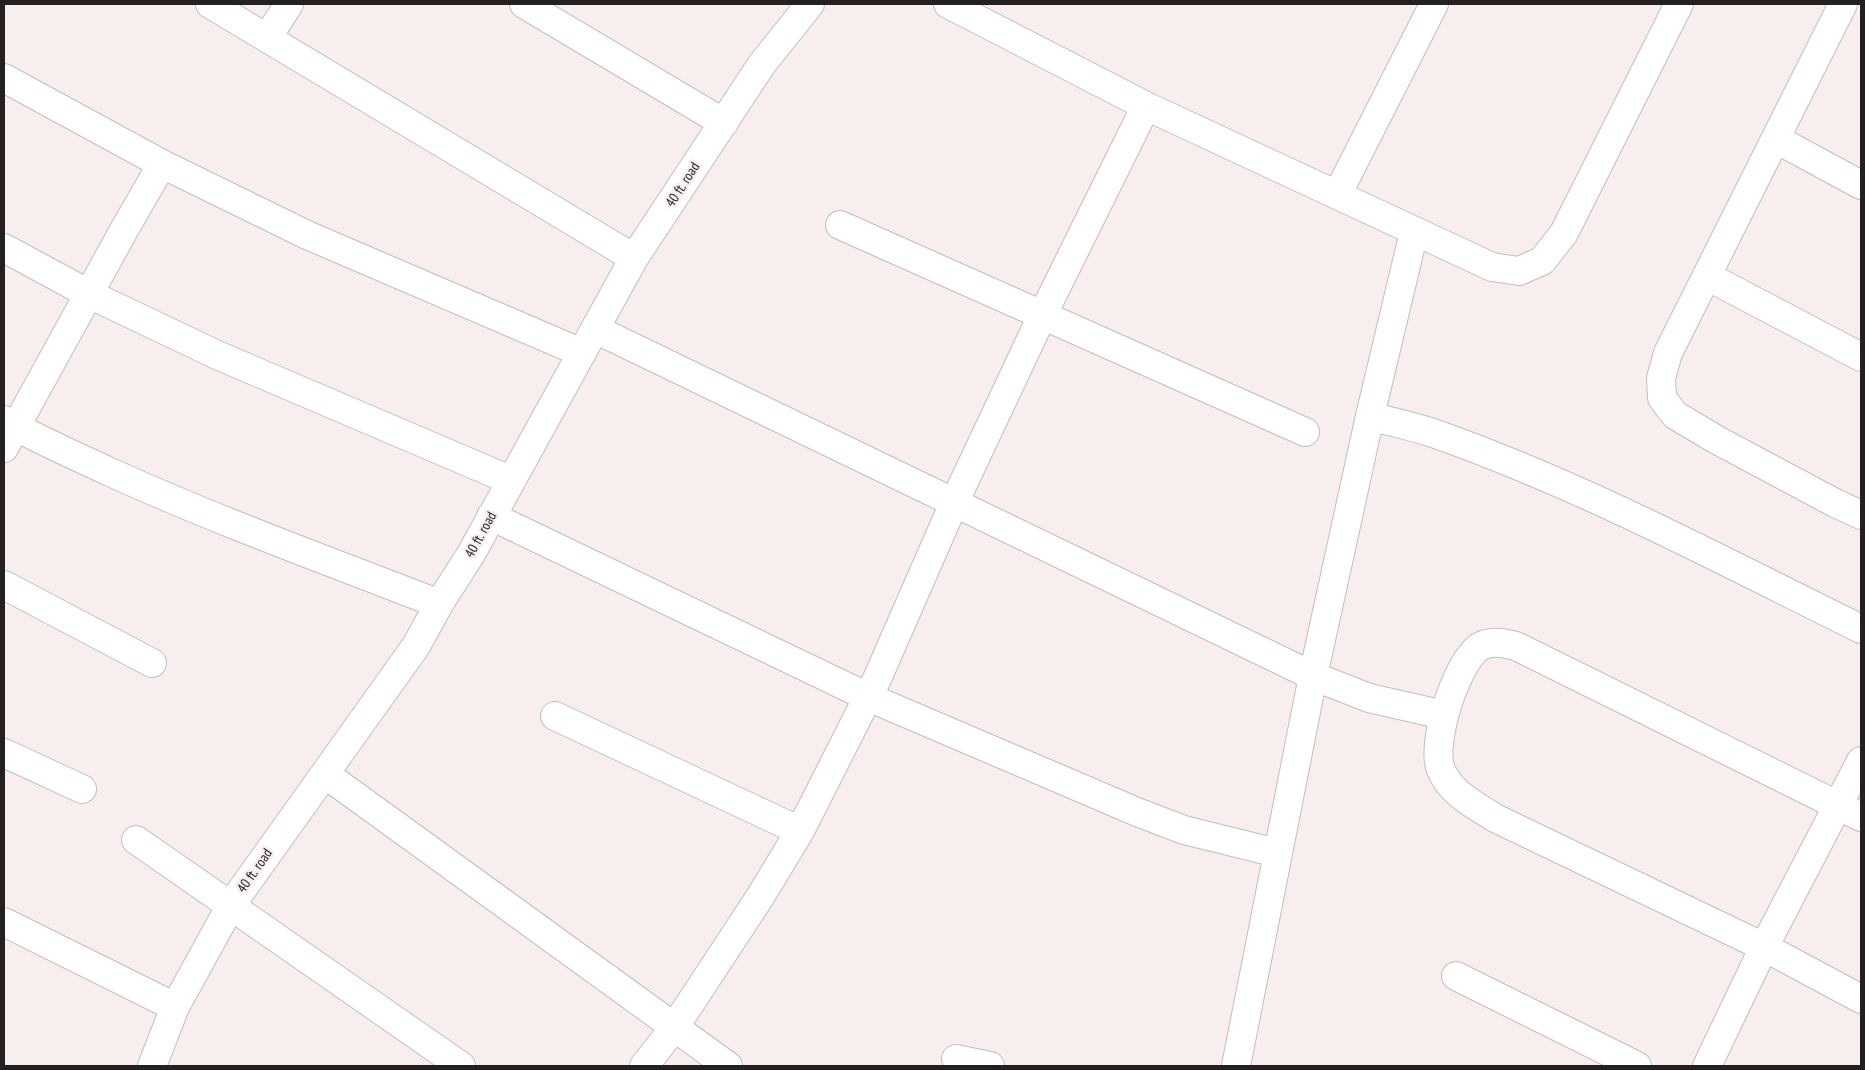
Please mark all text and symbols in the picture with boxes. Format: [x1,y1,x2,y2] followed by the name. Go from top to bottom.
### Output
[662,160,704,210] street label: 40 ft. road
[462,509,500,561] street label: 40 ft. road
[234,846,276,896] street label: 40 ft. road

